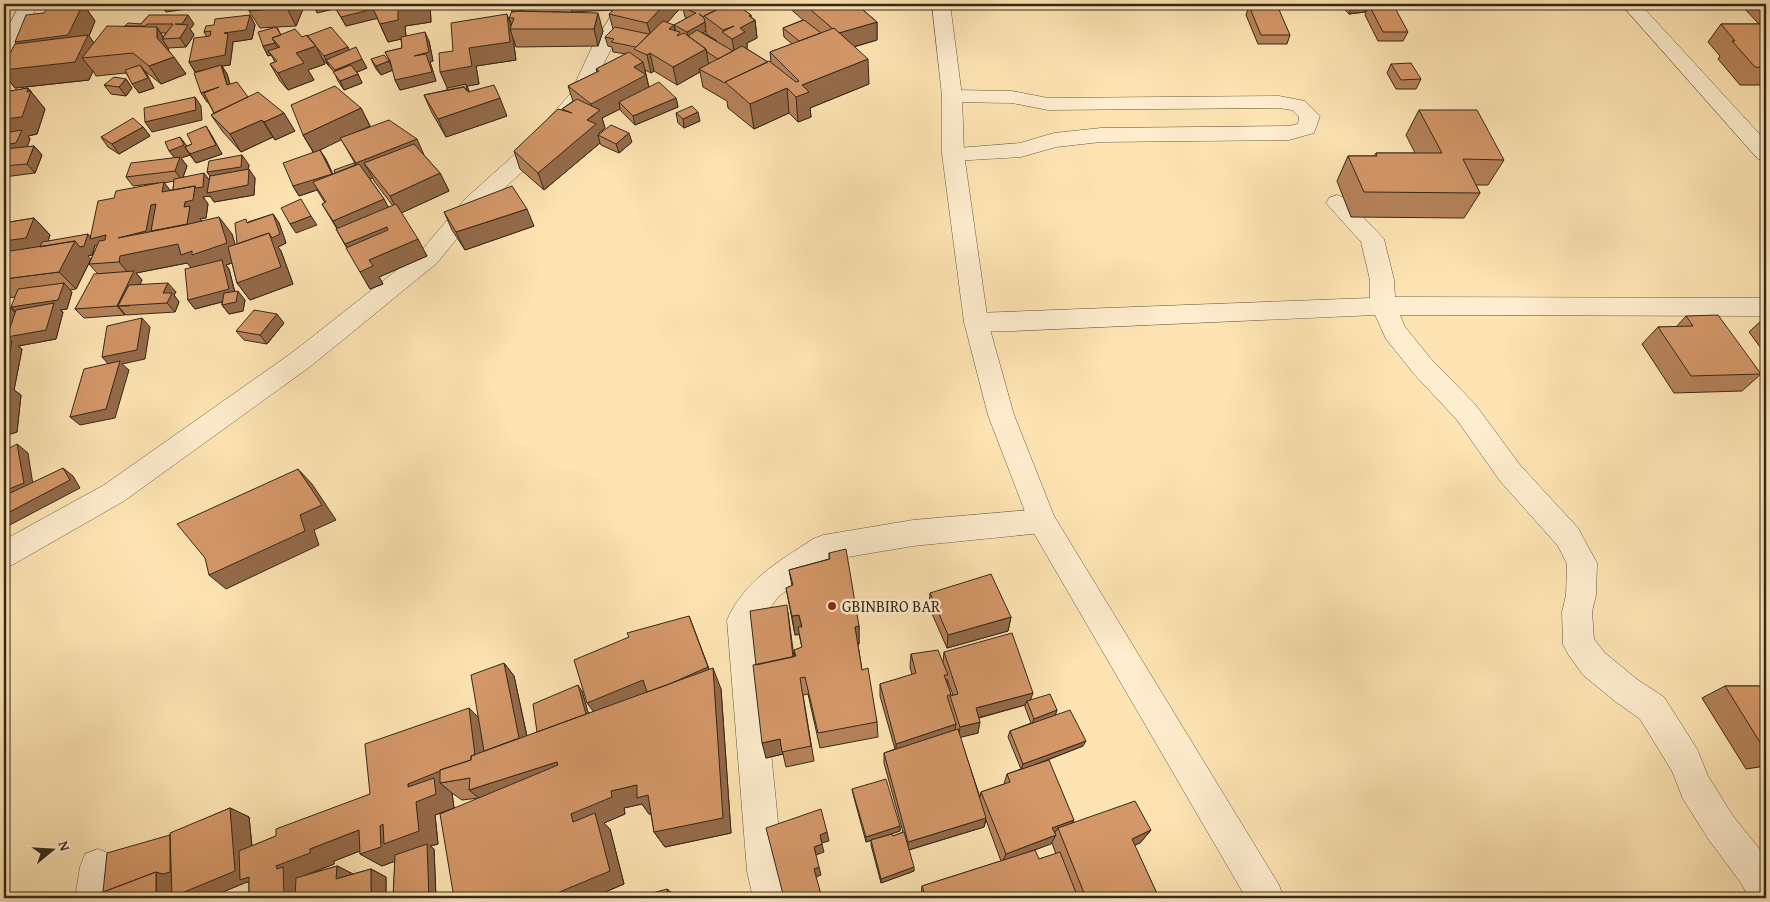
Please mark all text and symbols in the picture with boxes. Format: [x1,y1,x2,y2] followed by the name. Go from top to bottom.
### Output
[842,594,941,618] place label: GBINBIRO BAR
[826,600,838,612] marker: GBINBIRO BAR
[28,824,78,874] north arrow
[53,838,76,854] text: N

